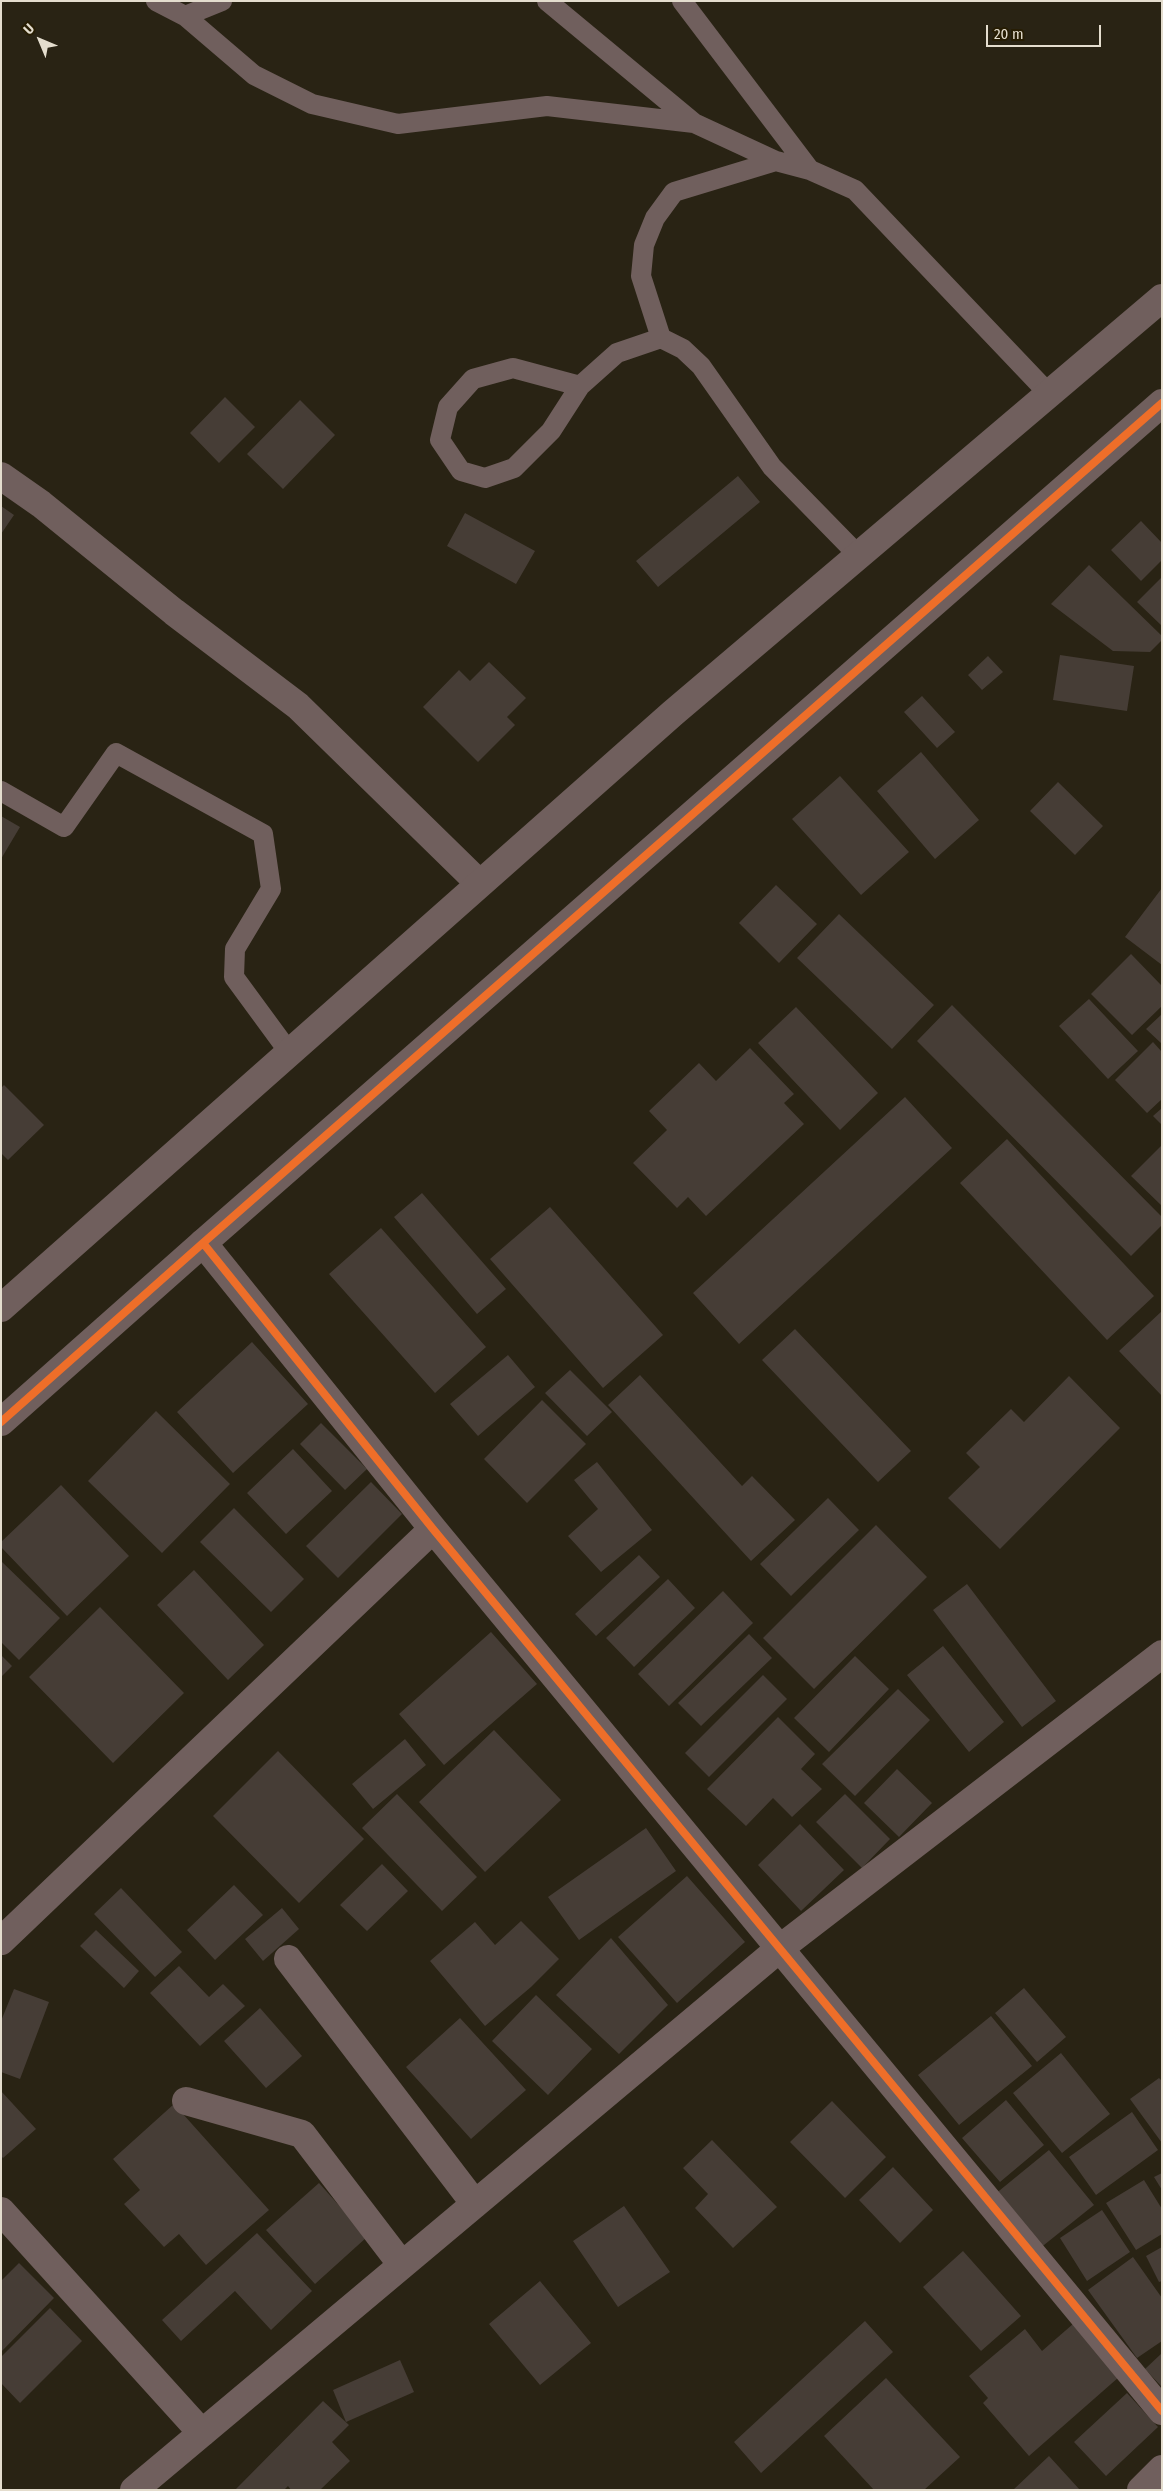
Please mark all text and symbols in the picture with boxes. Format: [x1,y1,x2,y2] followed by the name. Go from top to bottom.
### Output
[15,15,65,65] north arrow
[988,15,1103,47] scale bar
[20,20,38,38] text: U
[994,25,1024,43] text: 20 m

